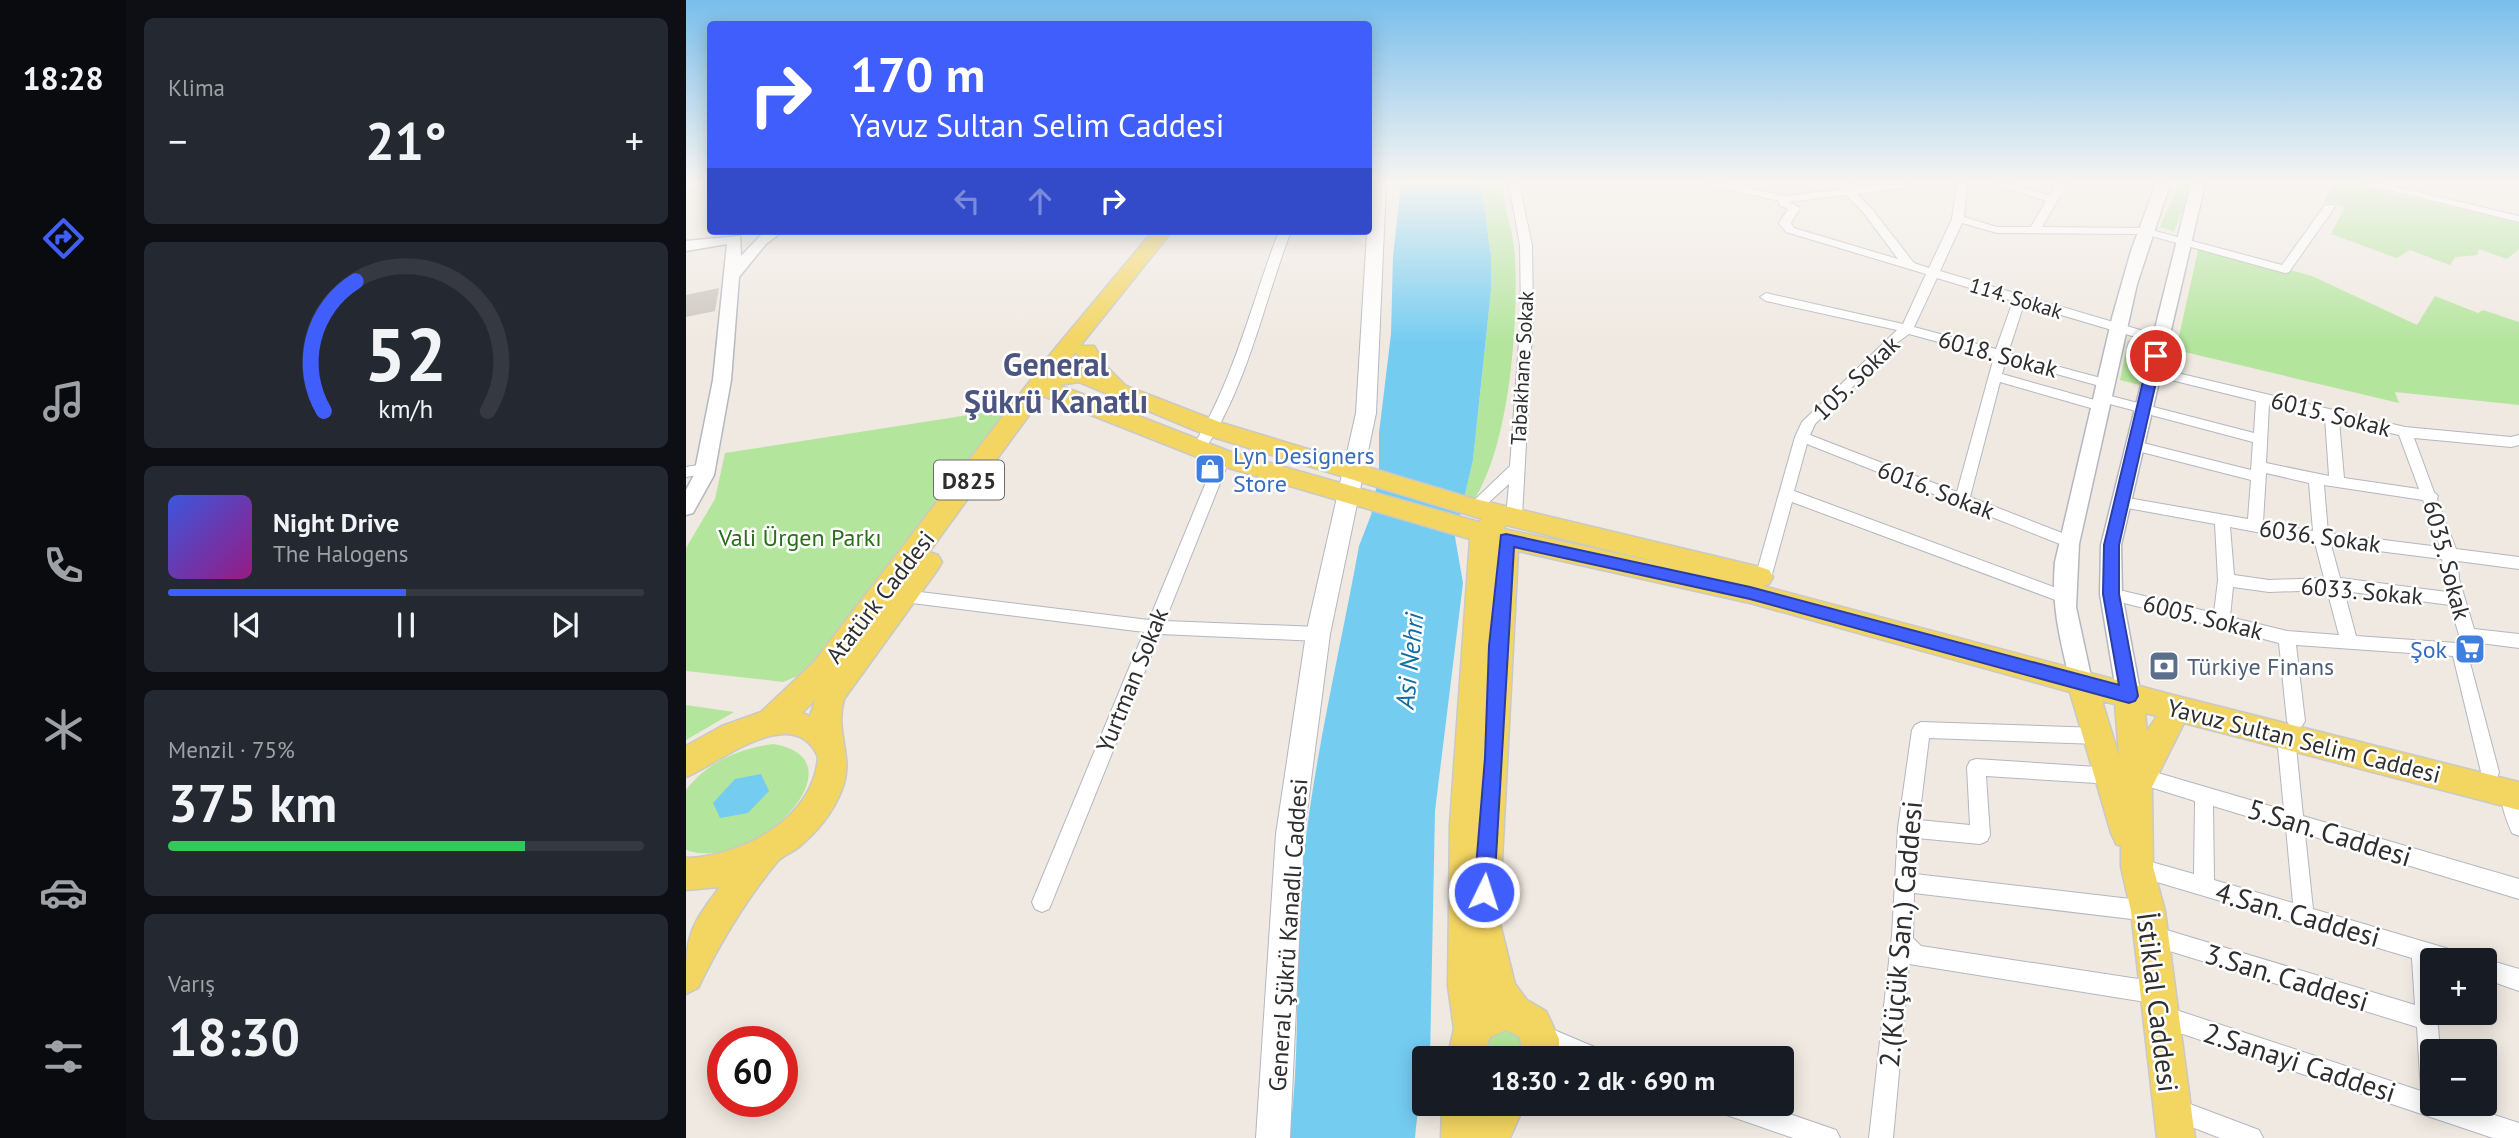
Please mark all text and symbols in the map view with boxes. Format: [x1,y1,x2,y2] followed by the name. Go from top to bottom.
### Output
[850,42,985,106] text: 170 m
[735,49,826,140] icon: right
[22,57,104,99] text: 18:28
[168,73,225,102] text: Klima
[850,104,1224,146] text: Yavuz Sultan Selim Caddesi
[365,107,447,174] text: 21°
[168,116,187,165] text: −
[625,116,644,165] text: +
[948,182,986,220] icon: left
[1021,182,1059,220] icon: ahead
[1094,182,1132,220] icon: right
[39,214,88,263] icon: directions
[1966,271,2066,325] street label: 114. Sokak
[1504,290,1540,446] street label: Tabakhane Sokak
[365,307,447,401] text: 52
[1935,323,2062,385] street label: 6018. Sokak
[2126,326,2186,386] pin
[1806,328,1906,427] street label: 105. Sokak
[2137,337,2175,375] icon: arrive
[964,343,1148,422] district label: General Şükrü Kanatlı
[39,377,88,426] icon: music
[2268,384,2395,444] street label: 6015. Sokak
[379,393,433,425] text: km/h
[1233,440,1375,499] place label: Lyn Designers Store
[1193,452,1227,486] shop icon: Lyn Designers Store
[1873,454,1999,527] street label: 6016. Sokak
[934,460,1004,500] road number: D825
[2416,497,2478,624] street label: 6035. Sokak
[273,506,399,539] text: Night Drive
[2257,512,2383,560] street label: 6036. Sokak
[717,522,882,553] park label: Vali Ürgen Parkı
[819,524,941,670] street label: Atatürk Caddesi
[273,539,408,568] text: The Halogens
[39,541,88,590] icon: phone
[2300,570,2425,612] street label: 6033. Sokak
[2140,587,2267,647] street label: 6005. Sokak
[1089,603,1175,757] street label: Yurtman Sokak
[228,606,266,644] icon: previous
[387,606,425,644] icon: pause
[546,606,584,644] icon: next
[1387,610,1431,712] water label: Asi Nehri
[2453,632,2487,666] supermarket icon: Şok
[2410,634,2447,665] place label: Şok
[2147,649,2181,683] bank icon: Türkiye Finans
[2187,651,2334,682] place label: Türkiye Finans
[2164,692,2444,790] street label: Yavuz Sultan Selim Caddesi
[39,705,88,754] icon: climate
[168,735,295,764] text: Menzil · 75%
[168,769,337,836] text: 375 km
[1262,777,1314,1093] street label: General Şükrü Kanadlı Caddesi
[2243,790,2417,874] street label: 5.San. Caddesi
[1870,799,1930,1069] street label: 2.(Küçük San.) Caddesi
[1447,855,1521,929] position arrow
[39,868,88,917] icon: car
[2211,873,2385,955] street label: 4.San. Caddesi
[2129,910,2187,1094] street label: İstiklal Caddesi
[2200,935,2374,1019] street label: 3.San. Caddesi
[2420,948,2497,1116] map controls
[2420,948,2497,1025] button: +
[168,969,215,998] text: Varış
[168,1003,300,1070] text: 18:30
[2199,1013,2401,1111] street label: 2.Sanayi Caddesi
[707,1026,798,1117] speed limit sign: 60
[39,1032,88,1081] icon: filters
[2420,1039,2497,1116] button: −
[1491,1064,1715,1097] text: 18:30 · 2 dk · 690 m

